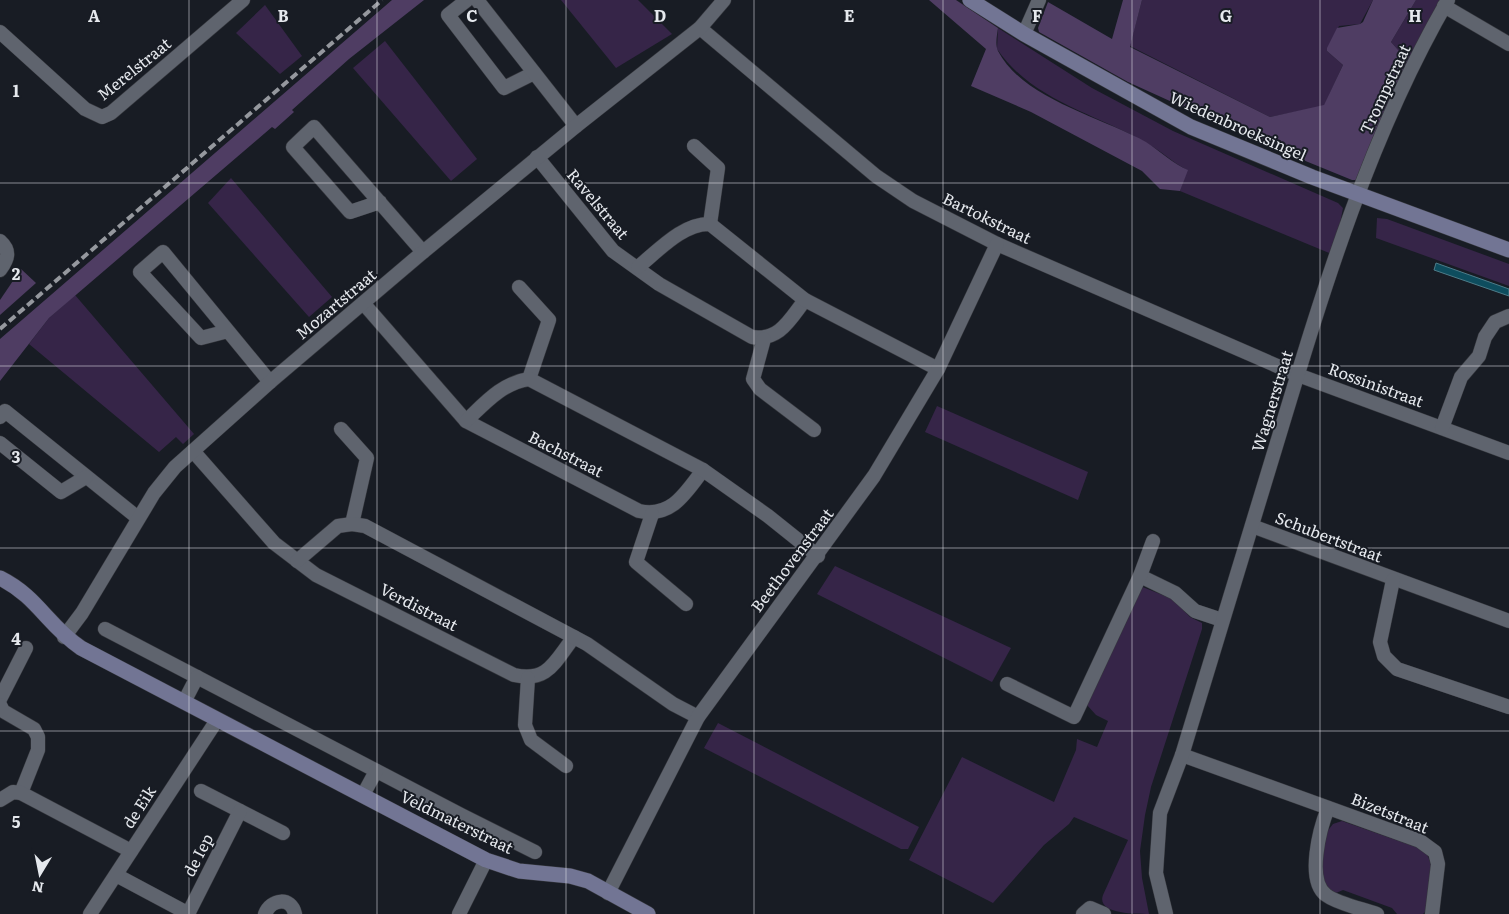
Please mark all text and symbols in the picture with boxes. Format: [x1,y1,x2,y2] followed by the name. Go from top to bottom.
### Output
[88,3,100,27] text: A
[277,3,289,27] text: B
[466,3,478,27] text: C
[654,3,666,27] text: D
[844,3,855,27] text: E
[1032,3,1042,27] text: F
[1220,3,1232,27] text: G
[1408,3,1422,27] text: H
[91,31,176,105] street label: Merelstraat
[1353,39,1416,138] street label: Trompstraat
[13,78,20,102] text: 1
[1166,84,1311,166] street label: Wiedenbroeksingel
[562,163,636,244] street label: Ravelstraat
[939,185,1036,249] street label: Bartokstraat
[12,261,21,285] text: 2
[290,262,381,344] street label: Mozartstraat
[1244,346,1298,454] street label: Wagnerstraat
[1325,356,1428,413] street label: Rossinistraat
[525,424,609,483] street label: Bachstraat
[12,444,21,468] text: 3
[744,502,839,616] street label: Beethovenstraat
[1272,505,1387,568] street label: Schubertstraat
[376,576,463,636] street label: Verdistraat
[11,626,21,650] text: 4
[115,780,161,832] street label: de Eik
[397,783,518,859] street label: Veldmaterstraat
[1348,786,1433,839] street label: Bizetstraat
[12,809,21,833] text: 5
[176,829,218,880] street label: de Iep
[15,849,65,899] north arrow
[30,877,45,899] text: N

